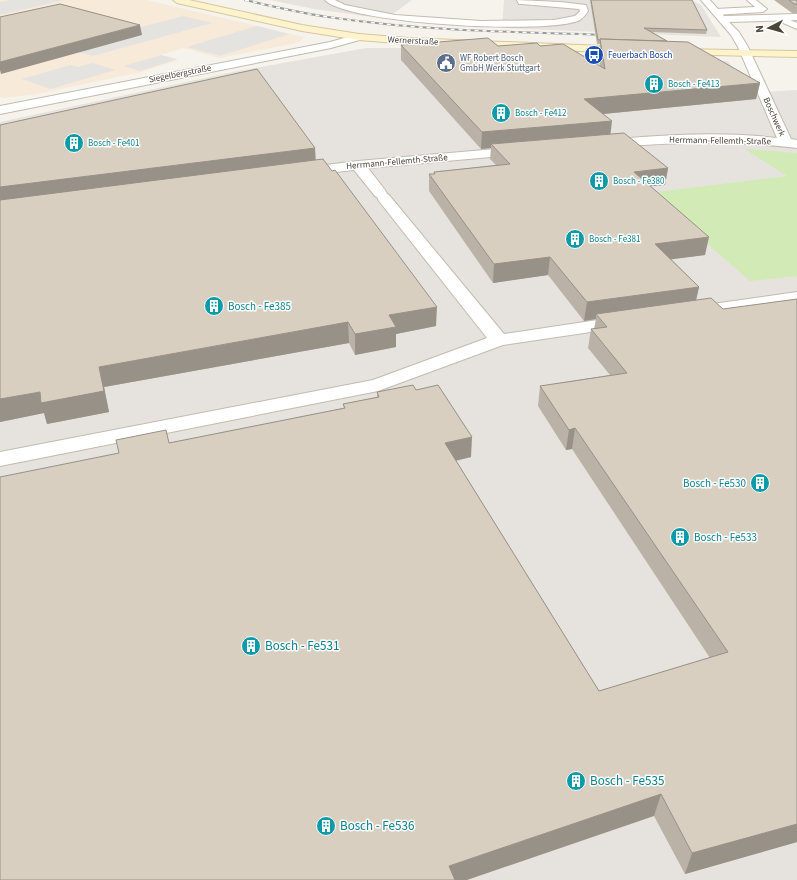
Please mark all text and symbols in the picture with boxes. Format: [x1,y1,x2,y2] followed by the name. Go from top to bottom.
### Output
[749,8,789,48] north arrow
[752,25,767,33] text: N
[387,33,439,49] street label: Wernerstraße
[583,44,605,66] bus stop icon: Feuerbach Bosch
[608,49,672,62] place label: Feuerbach Bosch
[435,52,457,74] public building icon: WF Robert Bosch GmbH Werk Stuttgart
[460,52,540,75] place label: WF Robert Bosch GmbH Werk Stuttgart
[148,61,213,86] street label: Siegelbergstraße
[643,73,665,95] building icon: Bosch - Fe413
[668,78,720,91] place label: Bosch - Fe413
[760,95,789,139] street label: Boschwerk
[490,102,512,124] building icon: Bosch - Fe412
[515,107,567,120] place label: Bosch - Fe412
[63,132,85,154] building icon: Bosch - Fe401
[669,134,772,148] street label: Herrmann-Fellemth-Straße
[88,137,140,150] place label: Bosch - Fe401
[346,151,449,173] street label: Herrmann-Fellemth-Straße
[588,170,610,192] building icon: Bosch - Fe380
[613,175,665,188] place label: Bosch - Fe380
[564,228,586,250] building icon: Bosch - Fe381
[589,233,641,246] place label: Bosch - Fe381
[203,295,225,317] building icon: Bosch - Fe385
[228,299,291,314] place label: Bosch - Fe385
[749,472,771,494] building icon: Bosch - Fe530
[683,476,746,491] place label: Bosch - Fe530
[669,526,691,548] building icon: Bosch - Fe533
[694,530,757,545] place label: Bosch - Fe533
[240,635,262,657] building icon: Bosch - Fe531
[265,637,339,655] place label: Bosch - Fe531
[565,770,587,792] building icon: Bosch - Fe535
[590,772,664,790] place label: Bosch - Fe535
[315,815,337,837] building icon: Bosch - Fe536
[340,817,414,835] place label: Bosch - Fe536

